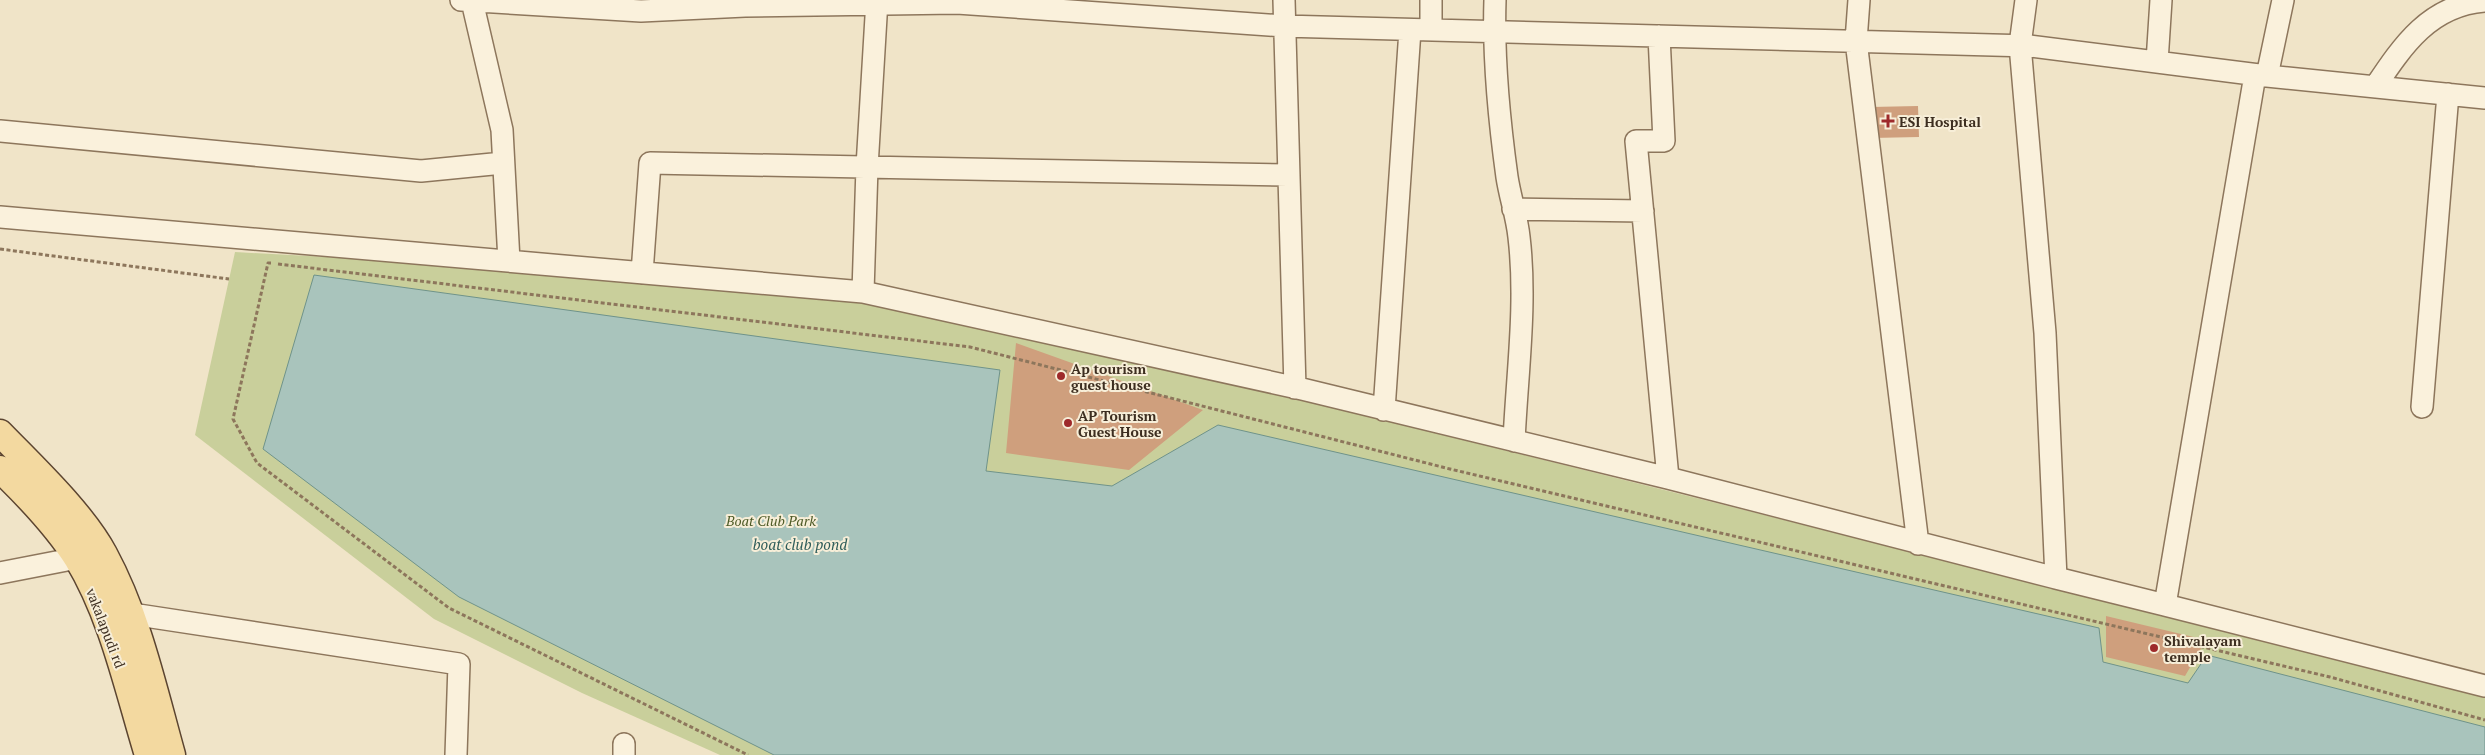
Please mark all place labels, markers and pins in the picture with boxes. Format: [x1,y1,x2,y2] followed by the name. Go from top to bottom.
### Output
[1899,112,1981,131] place label: ESI Hospital
[1881,114,1895,128] marker: ESI Hospital
[1071,359,1151,394] place label: Ap tourism guest house
[1055,370,1067,382] marker: Ap tourism guest house
[1078,406,1162,441] place label: AP Tourism Guest House
[1062,417,1074,429] marker: AP Tourism Guest House
[2164,631,2241,666] place label: Shivalayam temple
[2148,642,2160,654] marker: Shivalayam temple

